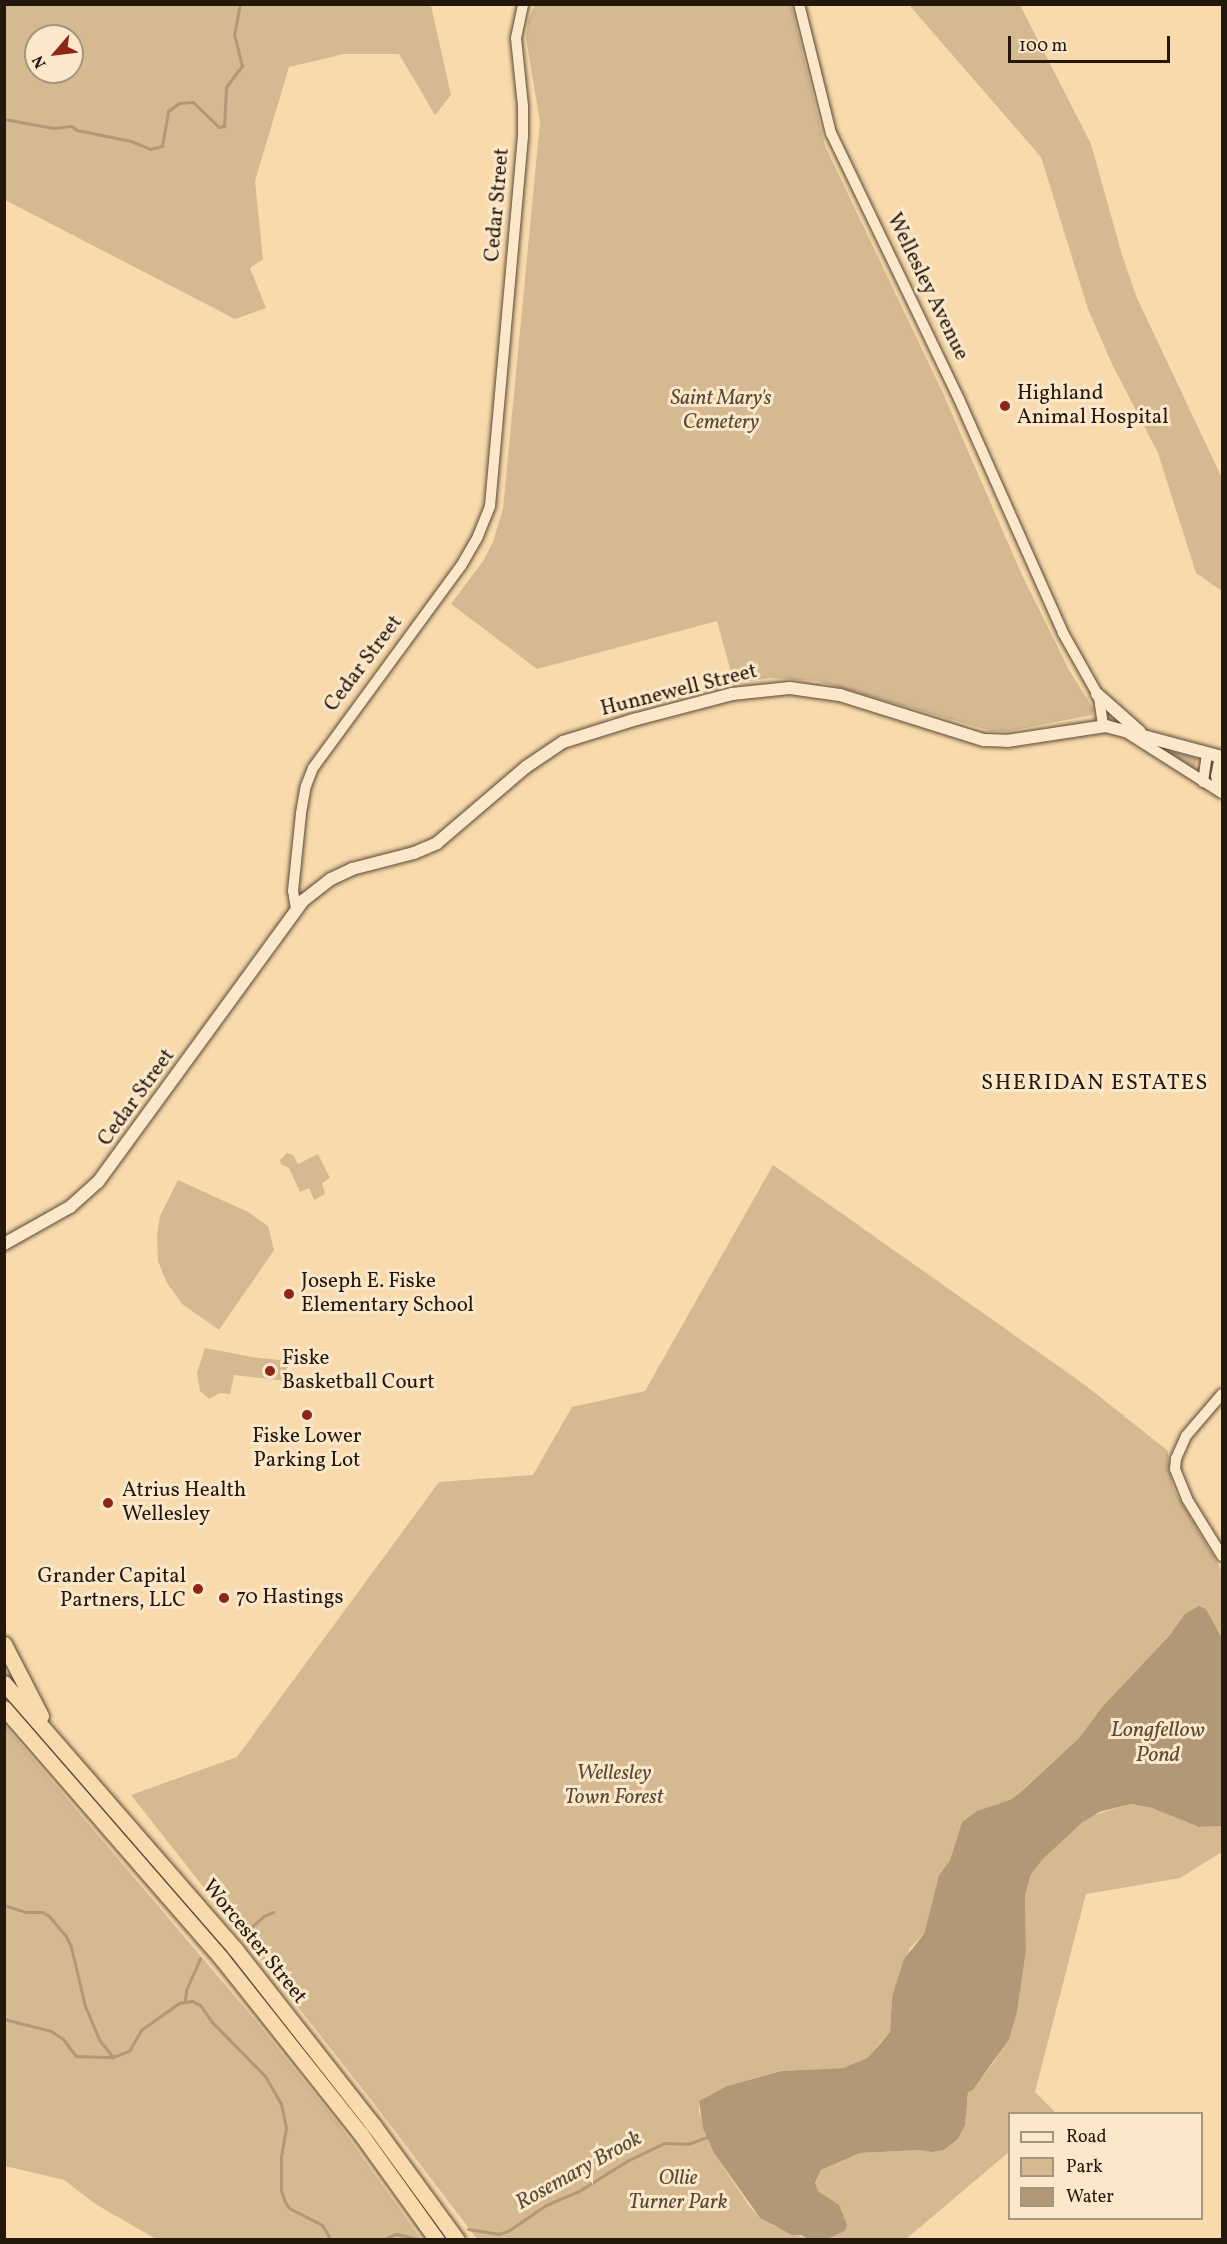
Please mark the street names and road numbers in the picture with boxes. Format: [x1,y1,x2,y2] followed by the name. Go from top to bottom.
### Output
[480,147,516,263] street label: Cedar Street
[880,209,974,365] street label: Wellesley Avenue
[320,611,408,717] street label: Cedar Street
[598,659,760,723] street label: Hunnewell Street
[93,1044,181,1152] street label: Cedar Street
[196,1875,312,2009] street label: Worcester Street

